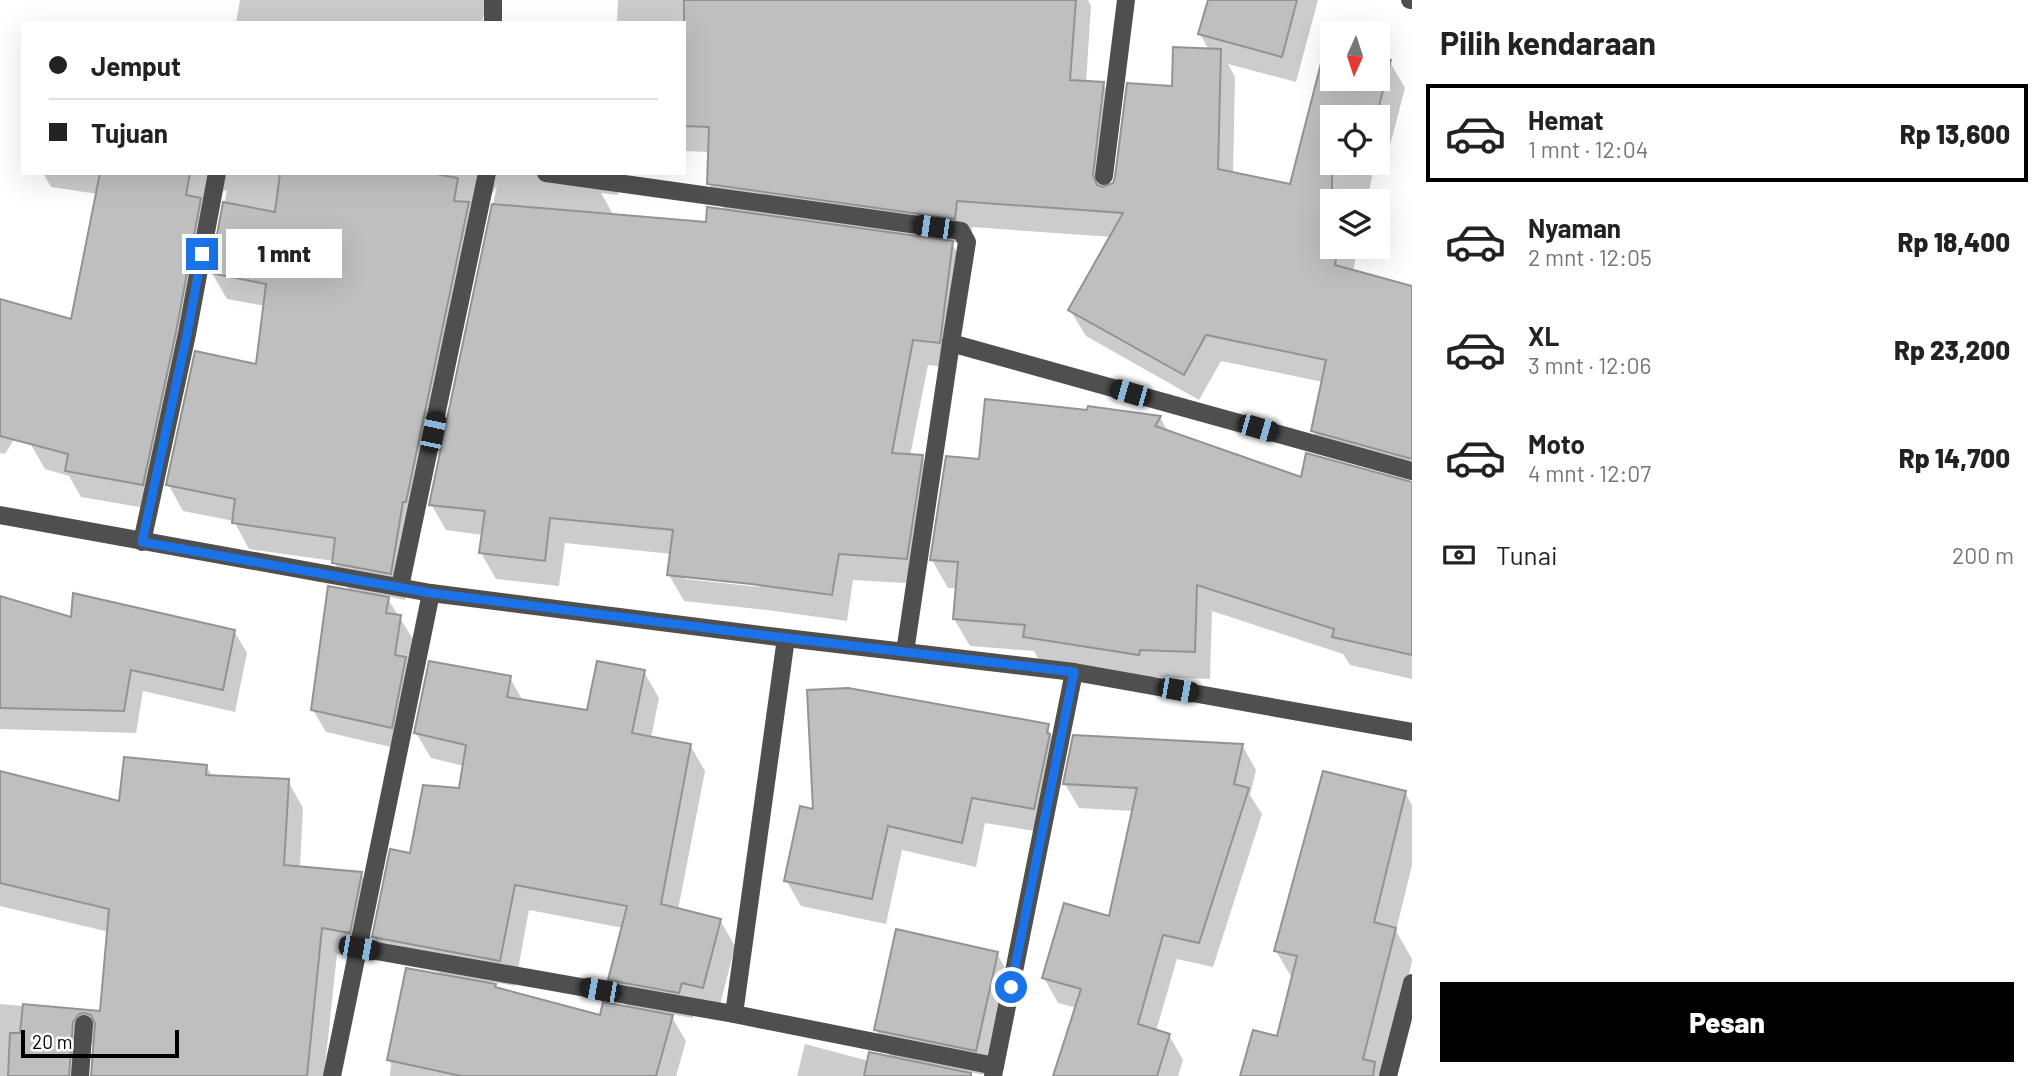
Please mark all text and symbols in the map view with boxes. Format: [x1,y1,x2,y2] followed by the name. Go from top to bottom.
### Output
[1320,21,1390,91] north arrow
[1320,21,1390,259] map controls
[1440,23,1656,61] text: Pilih kendaraan
[91,50,181,81] text: Jemput
[1444,102,1507,165] icon: car
[1528,104,1604,135] text: Hemat
[1320,105,1390,175] button: locate
[91,117,168,148] text: Tujuan
[1900,118,2010,149] text: Rp 13,600
[1528,135,1648,163] text: 1 mnt · 12:04
[1320,189,1390,259] button: layers
[1444,210,1507,273] icon: car
[1528,212,1621,243] text: Nyaman
[911,214,956,240] car
[1898,226,2010,257] text: Rp 18,400
[227,230,342,278] callout: 1 mnt
[186,238,218,270] route end
[257,239,311,267] text: 1 mnt
[1528,243,1652,271] text: 2 mnt · 12:05
[1444,318,1507,381] icon: car
[1528,320,1559,351] text: XL
[1894,334,2010,365] text: Rp 23,200
[1528,351,1651,379] text: 3 mnt · 12:06
[1107,377,1154,409] car
[419,409,448,455] car
[1235,412,1282,444] car
[1444,426,1507,489] icon: car
[1528,428,1585,459] text: Moto
[1899,442,2010,473] text: Rp 14,700
[1528,459,1651,487] text: 4 mnt · 12:07
[1440,536,1478,574] icon: cash
[1496,539,1558,570] text: Tunai
[1952,541,2014,569] text: 200 m
[1156,676,1201,704] car
[337,934,382,962] car
[995,971,1027,1003] route start
[578,976,623,1004] car
[1440,982,2014,1062] button: Pesan
[21,1027,178,1059] scale bar
[32,1030,72,1053] text: 20 m

